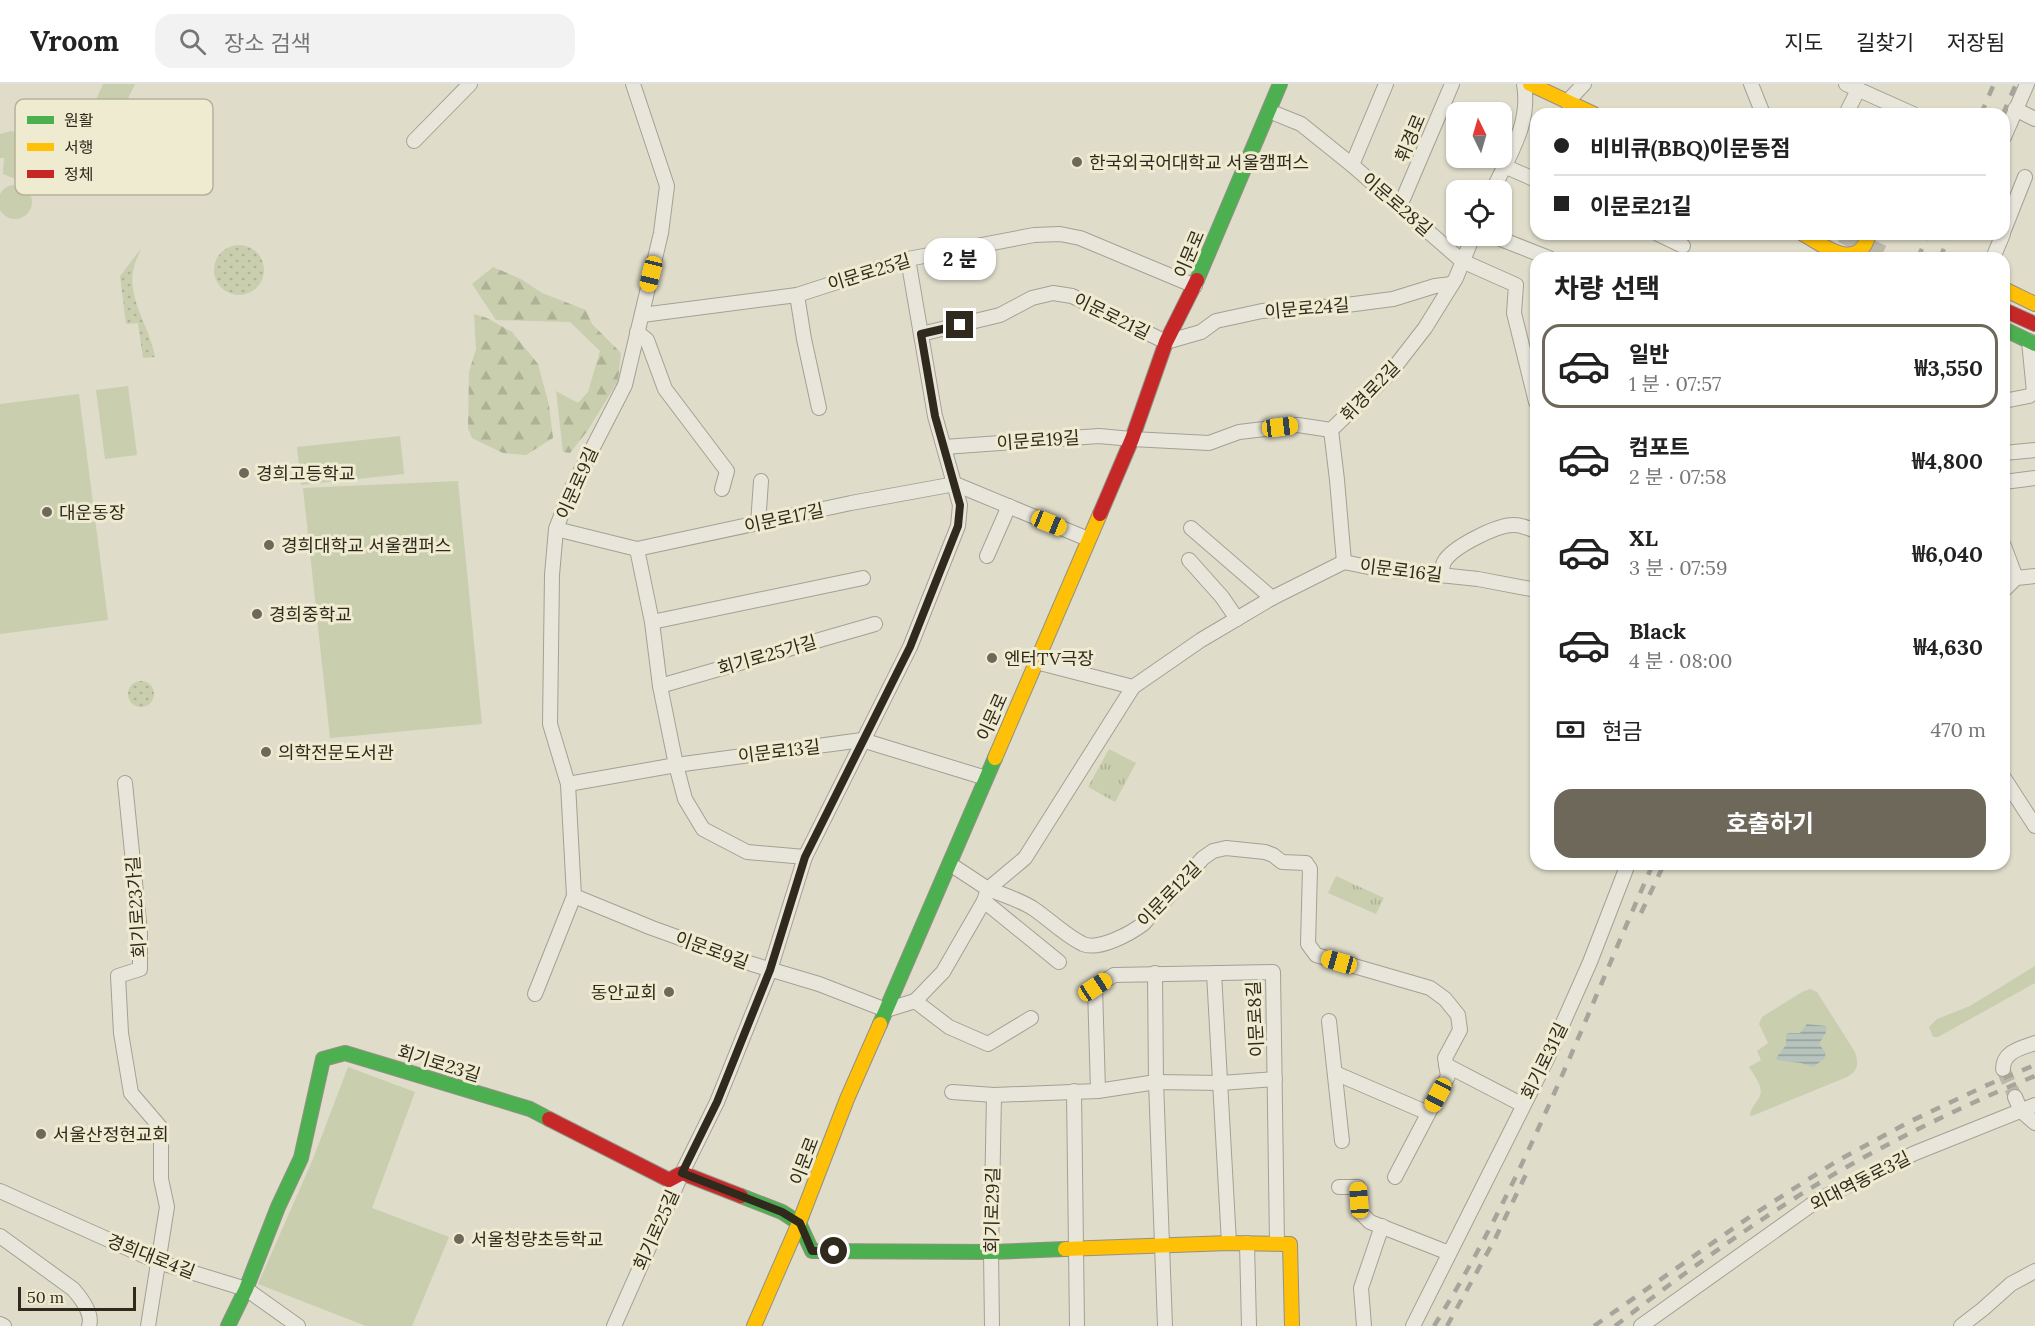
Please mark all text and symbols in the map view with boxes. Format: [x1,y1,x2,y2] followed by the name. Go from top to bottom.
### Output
[155,14,575,68] search box
[30,23,119,59] text: Vroom
[176,25,209,58] icon: search
[224,29,311,57] text: 장소 검색
[1784,29,1823,56] text: 지도
[1856,29,1914,56] text: 길찾기
[1947,29,2005,56] text: 저장됨
[15,99,213,195] legend
[1446,102,1512,168] north arrow
[1446,102,1512,246] map controls
[64,110,94,130] text: 원활
[1390,111,1430,165] street label: 휘경로
[1590,134,1791,162] text: 비비큐(BBQ)이문동점
[64,137,93,157] text: 서행
[1089,151,1309,174] place label: 한국외국어대학교 서울캠퍼스
[1070,155,1084,169] marker: 한국외국어대학교 서울캠퍼스
[64,164,93,184] text: 정체
[1357,167,1437,241] street label: 이문로28길
[1446,180,1512,246] button: locate
[1590,192,1692,220] text: 이문로21길
[1169,227,1209,281] street label: 이문로
[924,238,996,280] callout: 2 분
[943,246,977,271] text: 2 분
[825,248,913,296] street label: 이문로25길
[638,254,664,294] car
[1554,271,1660,305] text: 차량 선택
[1070,288,1154,344] street label: 이문로21길
[1264,293,1350,323] street label: 이문로24길
[946,311,973,338] route end
[1557,339,1611,393] icon: car
[1629,340,1669,368] text: 일반
[1914,354,1983,382] text: ₩3,550
[1335,356,1405,426] street label: 휘경로2길
[1629,371,1721,396] text: 1 분 · 07:57
[1261,416,1299,438] car
[996,426,1080,454] street label: 이문로19길
[1557,432,1611,486] icon: car
[1629,433,1690,461] text: 컴포트
[551,443,603,523] street label: 이문로9길
[1912,447,1983,475] text: ₩4,800
[256,462,355,485] place label: 경희고등학교
[1629,464,1727,489] text: 2 분 · 07:58
[237,466,251,480] marker: 경희고등학교
[742,498,826,538] street label: 이문로17길
[59,501,125,524] place label: 대운동장
[40,505,54,519] marker: 대운동장
[1029,508,1069,538] car
[1629,524,1658,552] text: XL
[1557,525,1611,579] icon: car
[281,534,451,557] place label: 경희대학교 서울캠퍼스
[262,538,276,552] marker: 경희대학교 서울캠퍼스
[1912,540,1983,568] text: ₩6,040
[1358,554,1444,586] street label: 이문로16길
[1629,555,1728,580] text: 3 분 · 07:59
[269,603,352,626] place label: 경희중학교
[250,607,264,621] marker: 경희중학교
[1629,617,1686,645] text: Black
[1557,618,1611,672] icon: car
[715,630,819,680] street label: 회기로25가길
[1914,633,1983,661] text: ₩4,630
[1004,647,1094,670] place label: 엔터TV극장
[1629,648,1733,673] text: 4 분 · 08:00
[985,651,999,665] marker: 엔터TV극장
[971,690,1013,744] street label: 이문로
[1554,713,1587,746] icon: cash
[1602,717,1642,745] text: 현금
[1930,717,1986,742] text: 470 m
[736,735,822,767] street label: 이문로13길
[278,741,394,764] place label: 의학전문도서관
[259,745,273,759] marker: 의학전문도서관
[1554,789,1986,858] button: 호출하기
[121,855,151,959] street label: 회기로23가길
[1132,856,1206,932] street label: 이문로12길
[672,926,752,974] street label: 이문로9길
[1319,948,1359,976] car
[1075,970,1115,1004] car
[1242,980,1268,1058] street label: 이문로8길
[591,981,657,1004] place label: 동안교회
[662,985,676,999] marker: 동안교회
[1516,1019,1572,1103] street label: 회기로31길
[395,1039,483,1087] street label: 회기로23길
[1422,1075,1454,1115] car
[53,1123,169,1146] place label: 서울산정현교회
[34,1127,48,1141] marker: 서울산정현교회
[784,1134,824,1188] street label: 이문로
[1806,1146,1914,1216] street label: 외대역동로3길
[980,1167,1004,1253] street label: 회기로29길
[1349,1181,1369,1219] car
[628,1186,684,1274] street label: 회기로25길
[471,1228,603,1251] place label: 서울청량초등학교
[104,1229,198,1283] street label: 경희대로4길
[452,1232,466,1246] marker: 서울청량초등학교
[820,1237,847,1264] route start
[18,1284,136,1312] scale bar
[27,1287,64,1307] text: 50 m

